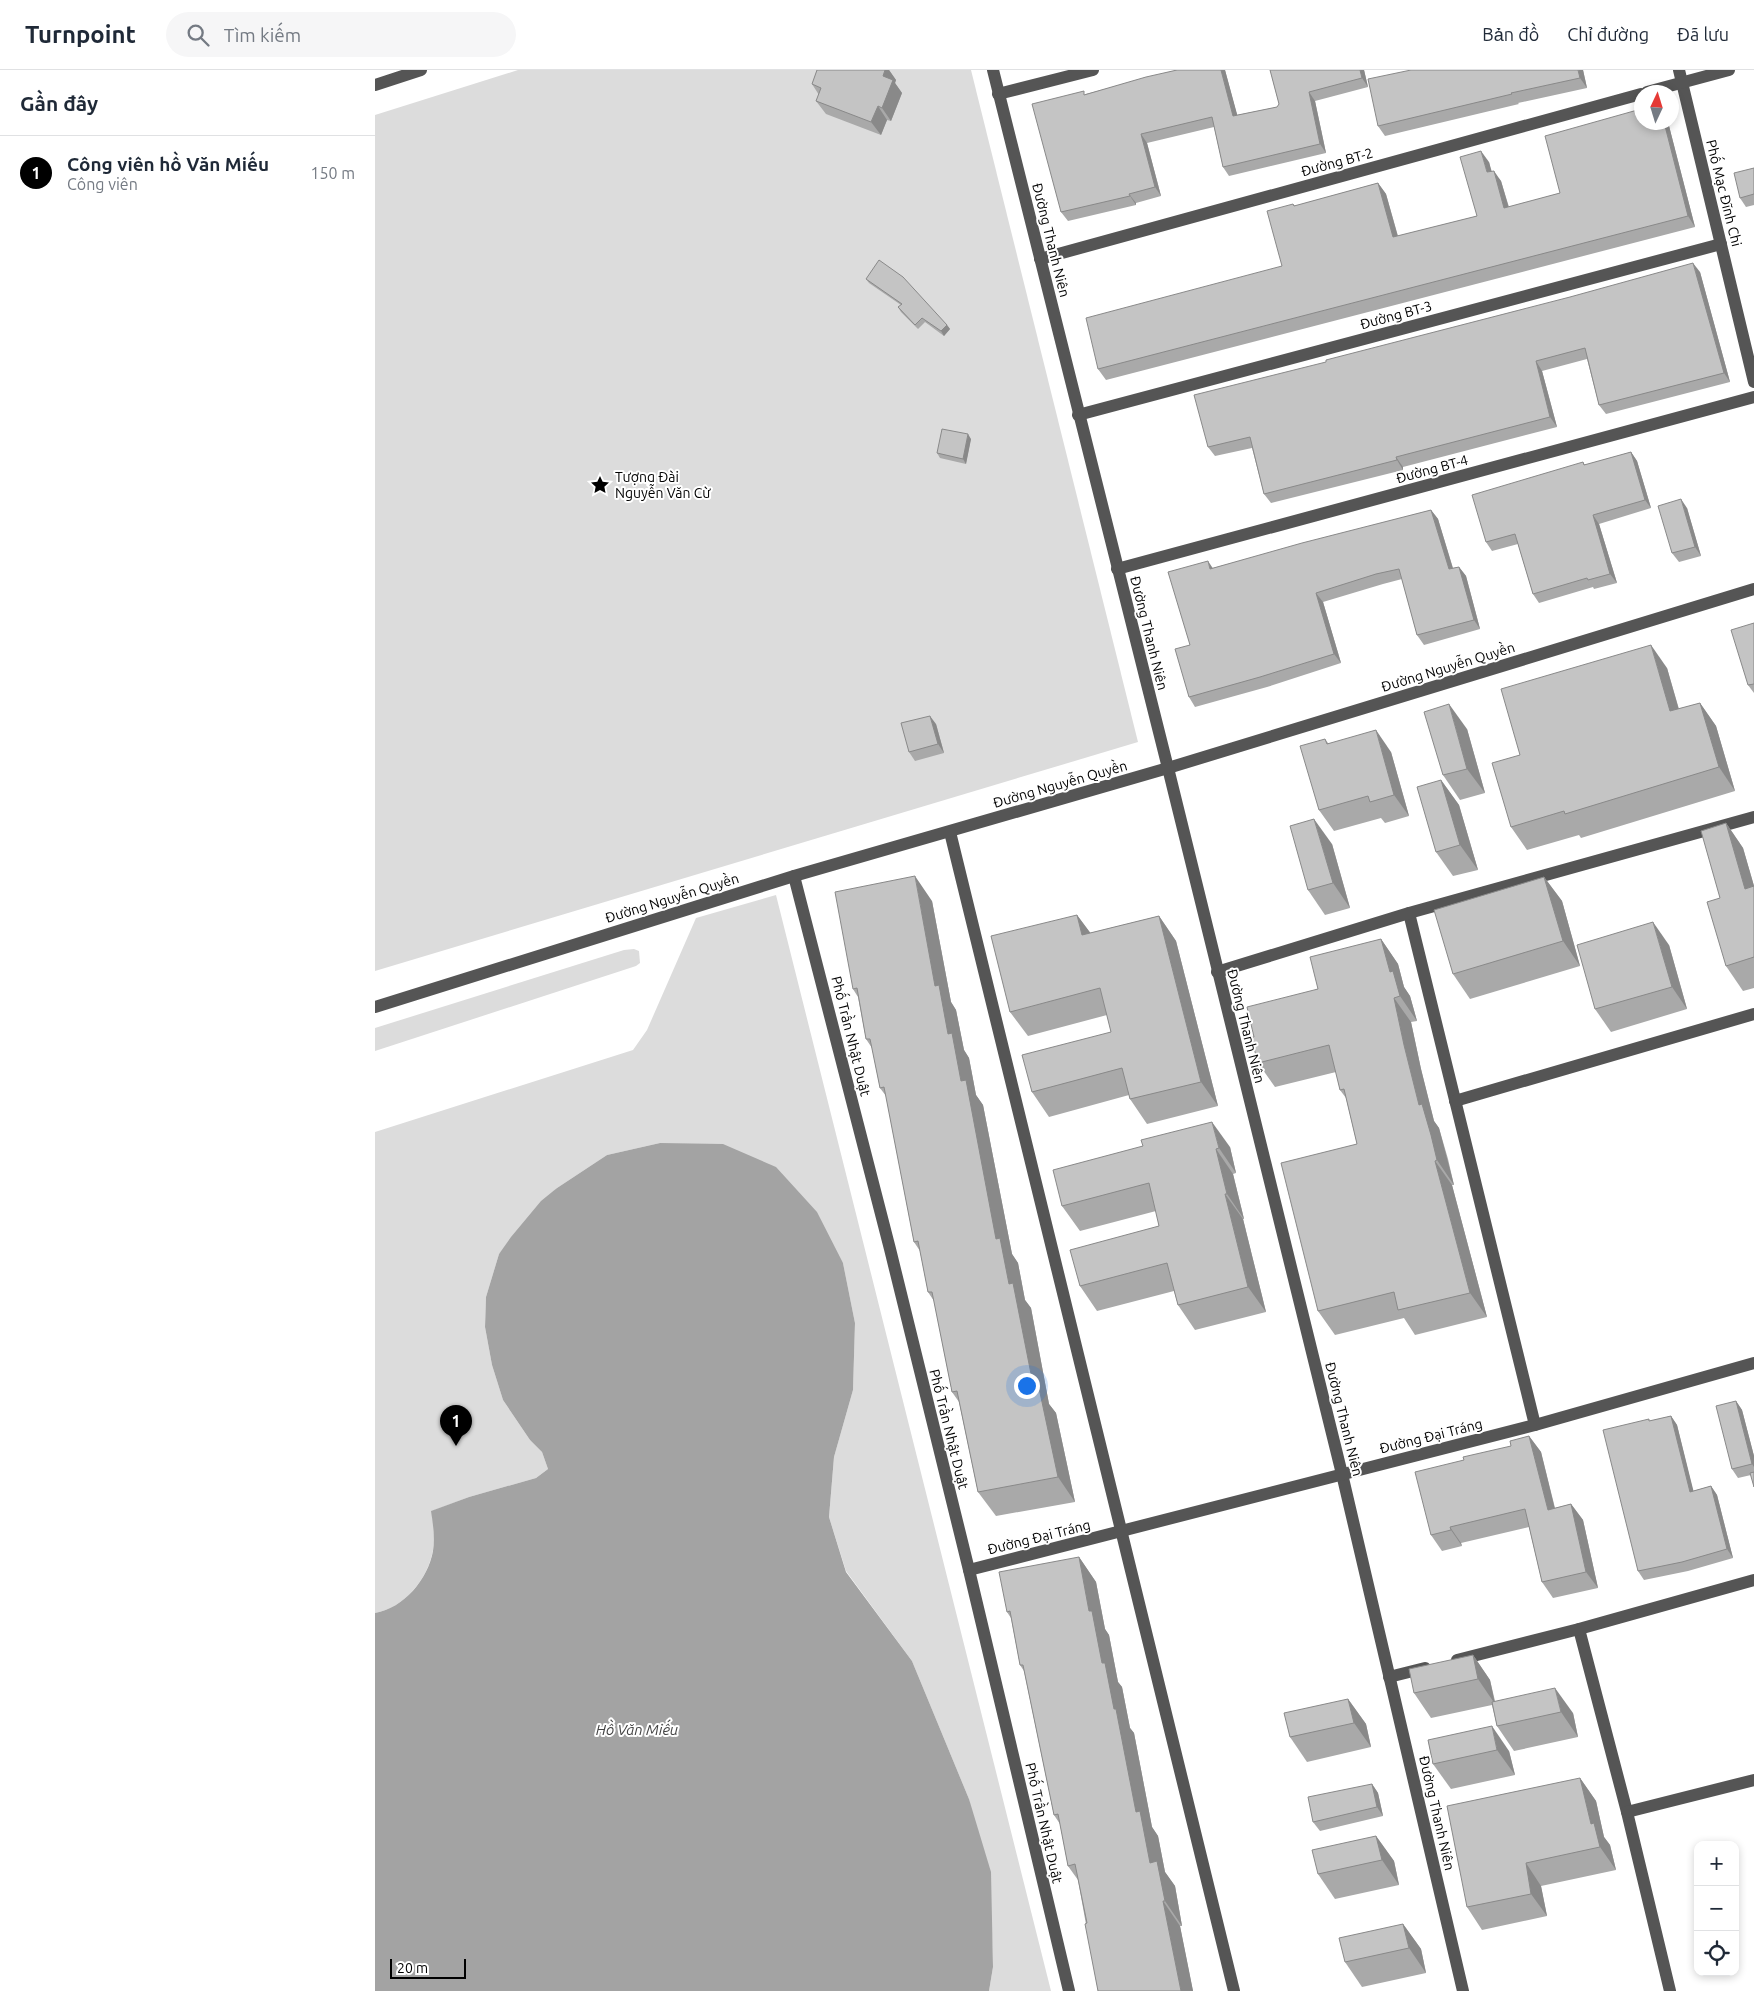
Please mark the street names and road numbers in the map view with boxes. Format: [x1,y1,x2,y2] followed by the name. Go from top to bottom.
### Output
[1703,137,1747,248] street label: Phố Mạc Đĩnh Chi
[1299,145,1375,179] street label: Đường BT-2
[1029,181,1073,299] street label: Đường Thanh Niên
[1358,298,1434,332] street label: Đường BT-3
[1394,452,1470,486] street label: Đường BT-4
[1127,574,1171,692] street label: Đường Thanh Niên
[1379,637,1517,695] street label: Đường Nguyễn Quyền
[990,755,1129,811] street label: Đường Nguyễn Quyền
[603,868,741,926] street label: Đường Nguyễn Quyền
[1224,967,1268,1085] street label: Đường Thanh Niên
[828,974,876,1098] street label: Phố Trần Nhật Duật
[1322,1360,1366,1478] street label: Đường Thanh Niên
[926,1367,974,1491] street label: Phố Trần Nhật Duật
[1378,1415,1484,1457] street label: Đường Đại Tráng
[986,1516,1092,1558] street label: Đường Đại Tráng
[1416,1754,1458,1872] street label: Đường Thanh Niên
[1022,1761,1068,1885] street label: Phố Trần Nhật Duật

